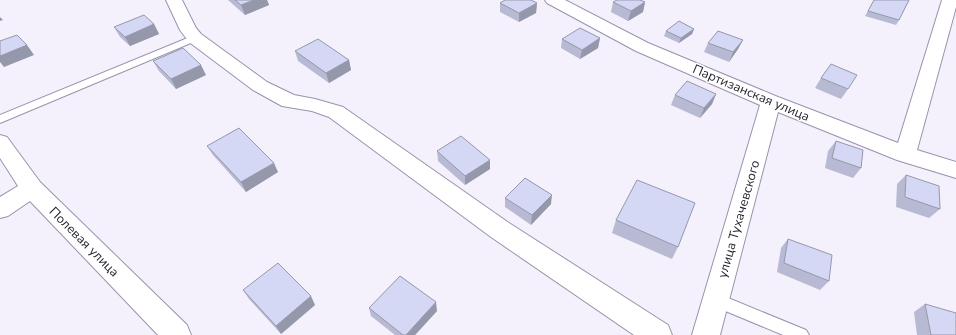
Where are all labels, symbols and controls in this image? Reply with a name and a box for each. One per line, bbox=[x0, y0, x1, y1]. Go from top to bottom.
street label: Партизанская улица bbox=[690, 60, 812, 126]
street label: улица Тухачевского bbox=[714, 158, 764, 280]
street label: Полевая улица bbox=[45, 203, 123, 281]

